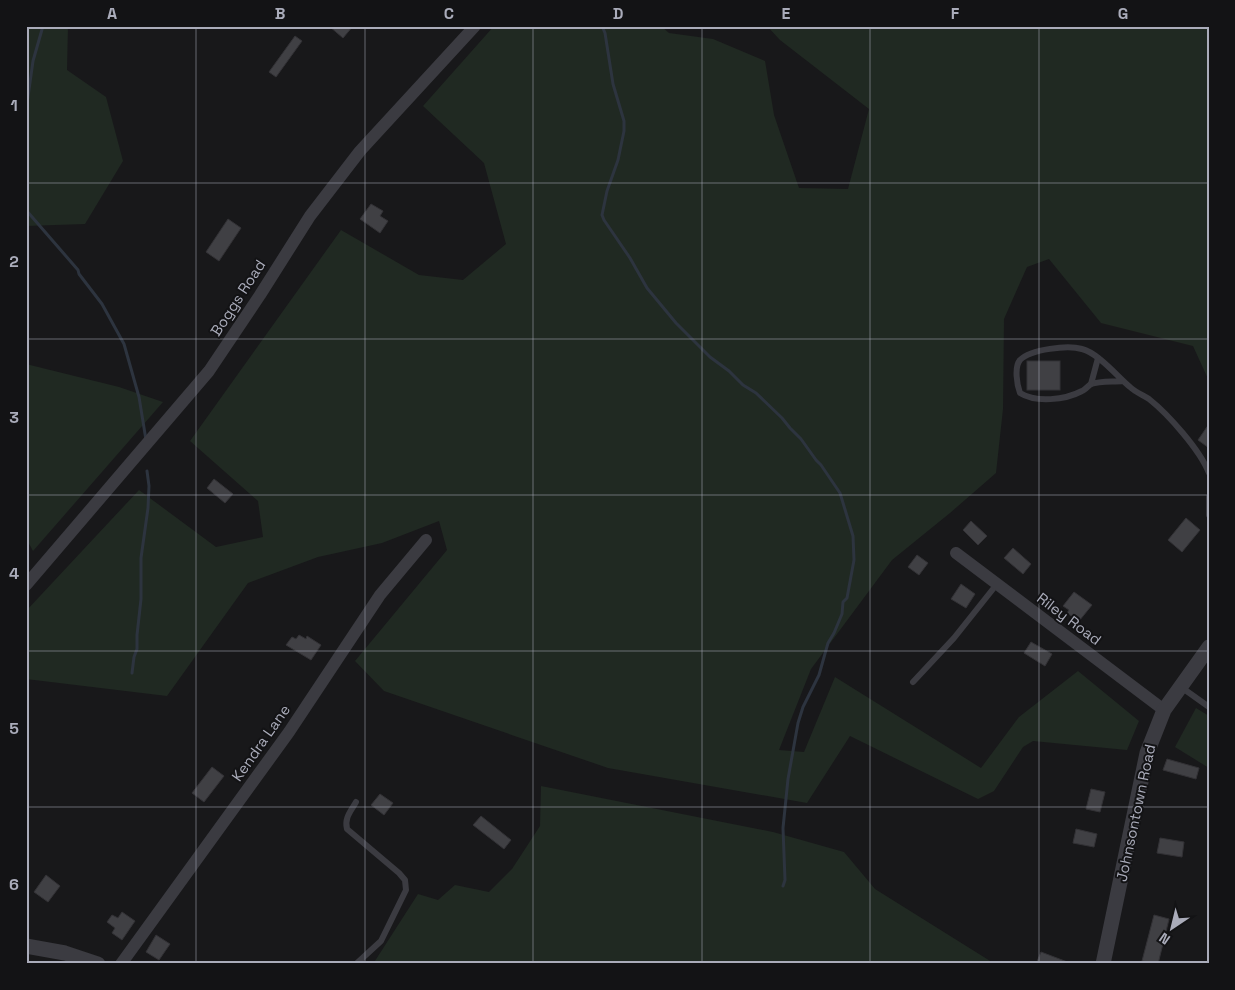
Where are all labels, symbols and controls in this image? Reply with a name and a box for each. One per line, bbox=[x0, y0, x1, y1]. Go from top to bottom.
text: A bbox=[107, 3, 117, 24]
text: B bbox=[275, 3, 285, 24]
text: C bbox=[444, 3, 454, 24]
text: D bbox=[613, 3, 623, 24]
text: E bbox=[782, 3, 791, 24]
text: F bbox=[951, 3, 960, 24]
text: G bbox=[1118, 3, 1128, 24]
text: 1 bbox=[10, 95, 18, 116]
text: 2 bbox=[9, 251, 19, 272]
street label: Boggs Road bbox=[206, 256, 269, 339]
text: 3 bbox=[9, 407, 19, 428]
text: 4 bbox=[9, 563, 19, 584]
street label: Riley Road bbox=[1033, 588, 1105, 649]
street label: Kendra Lane bbox=[227, 701, 294, 785]
text: 5 bbox=[9, 718, 19, 739]
street label: Johnsontown Road bbox=[1112, 742, 1159, 883]
text: 6 bbox=[9, 874, 19, 895]
north arrow bbox=[1148, 902, 1198, 952]
text: N bbox=[1156, 929, 1174, 949]

